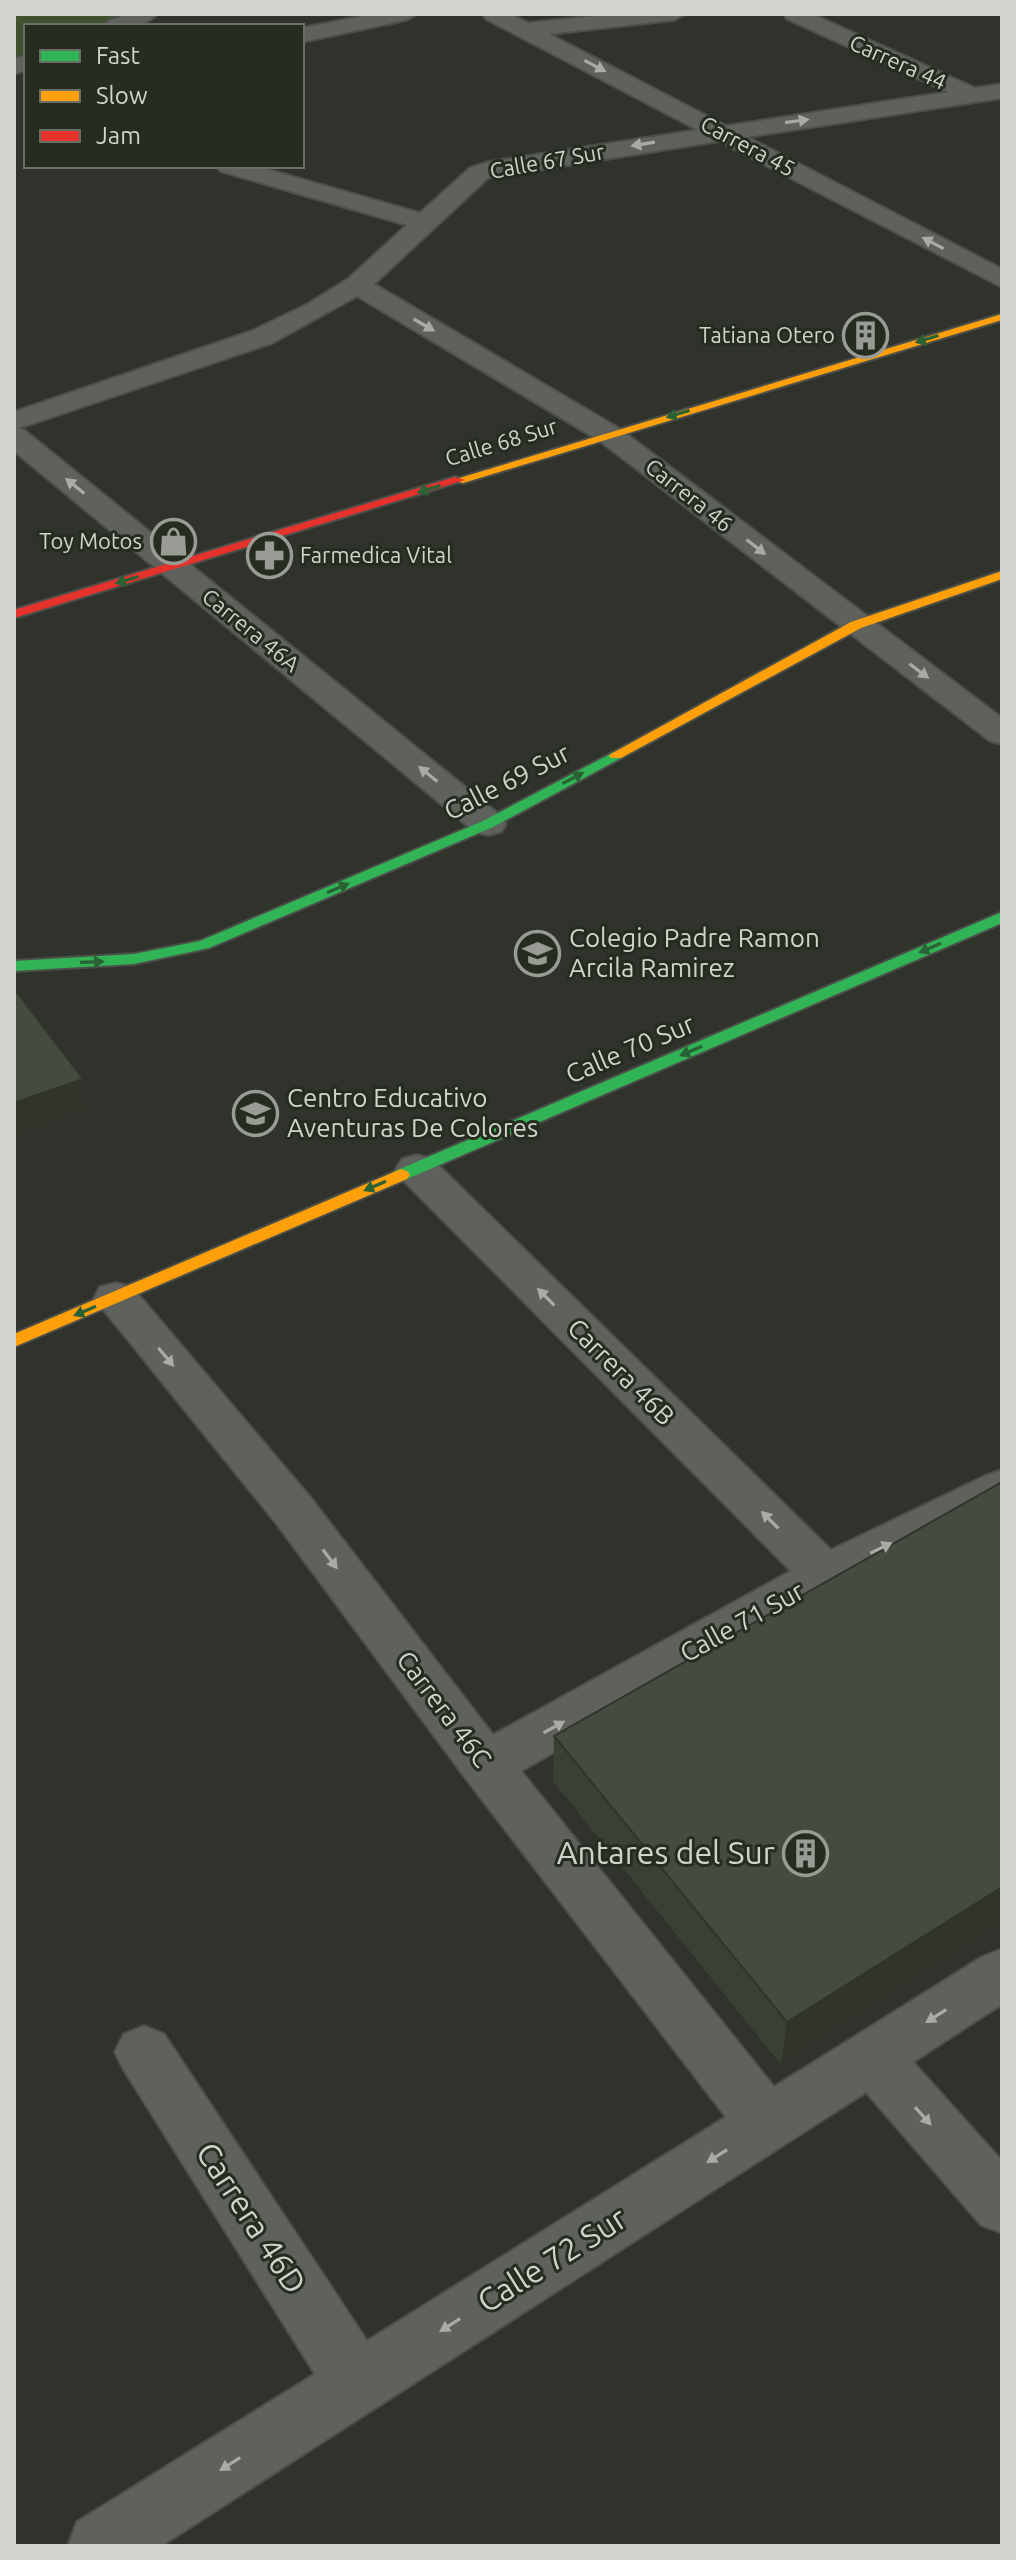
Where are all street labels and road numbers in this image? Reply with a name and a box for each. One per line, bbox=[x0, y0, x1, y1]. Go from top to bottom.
street label: Carrera 44 bbox=[846, 29, 950, 94]
street label: Carrera 45 bbox=[697, 110, 800, 181]
street label: Calle 67 Sur bbox=[488, 138, 607, 183]
street label: Calle 68 Sur bbox=[442, 412, 561, 470]
street label: Carrera 46 bbox=[641, 453, 738, 536]
street label: Carrera 46A bbox=[198, 583, 305, 677]
street label: Calle 69 Sur bbox=[439, 738, 574, 826]
street label: Calle 70 Sur bbox=[561, 1008, 699, 1089]
street label: Carrera 46B bbox=[562, 1312, 681, 1431]
street label: Calle 71 Sur bbox=[675, 1576, 809, 1667]
street label: Carrera 46C bbox=[391, 1645, 497, 1772]
street label: Carrera 46D bbox=[190, 2135, 314, 2300]
street label: Calle 72 Sur bbox=[471, 2199, 632, 2319]

